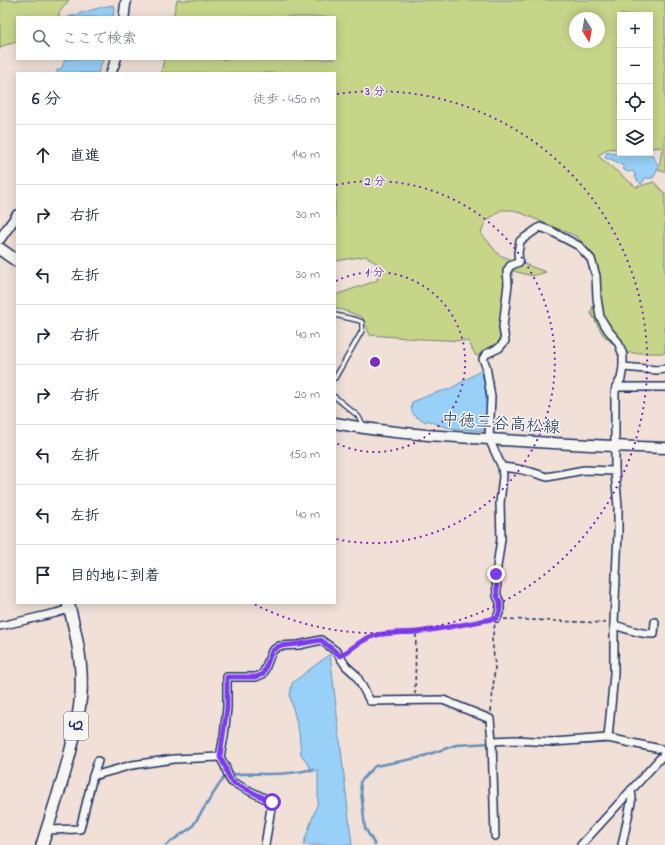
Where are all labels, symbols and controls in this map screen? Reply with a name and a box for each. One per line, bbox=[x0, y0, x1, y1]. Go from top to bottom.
north arrow bbox=[569, 12, 605, 48]
map controls bbox=[617, 12, 653, 156]
button: + bbox=[617, 12, 653, 48]
search box bbox=[16, 16, 336, 60]
icon: search bbox=[30, 27, 52, 49]
text: ここで検索 bbox=[62, 28, 137, 50]
button: − bbox=[617, 48, 653, 84]
text: 3 分 bbox=[364, 83, 385, 101]
button: locate bbox=[617, 84, 653, 120]
text: 6 分 bbox=[32, 87, 61, 112]
text: 徒歩 · 450 m bbox=[253, 90, 320, 109]
button: layers bbox=[617, 120, 653, 156]
icon: ahead bbox=[32, 144, 54, 166]
text: 直進 bbox=[70, 145, 100, 167]
text: 140 m bbox=[292, 145, 320, 164]
text: 2 分 bbox=[364, 173, 385, 191]
icon: right bbox=[32, 204, 54, 226]
text: 右折 bbox=[70, 205, 100, 227]
text: 30 m bbox=[296, 205, 320, 224]
icon: left bbox=[32, 264, 54, 286]
text: 1 分 bbox=[366, 264, 384, 282]
text: 左折 bbox=[70, 265, 100, 287]
text: 30 m bbox=[296, 265, 320, 284]
icon: right bbox=[32, 324, 54, 346]
text: 右折 bbox=[70, 325, 100, 347]
text: 40 m bbox=[296, 325, 320, 344]
centre of rings bbox=[368, 355, 382, 369]
icon: right bbox=[32, 384, 54, 406]
text: 右折 bbox=[70, 385, 100, 407]
text: 20 m bbox=[295, 385, 320, 404]
street label: 中徳三谷高松線 bbox=[441, 407, 561, 441]
icon: left bbox=[32, 444, 54, 466]
text: 左折 bbox=[70, 445, 100, 467]
text: 150 m bbox=[289, 445, 320, 464]
icon: left bbox=[32, 504, 54, 526]
text: 左折 bbox=[70, 505, 100, 527]
text: 40 m bbox=[296, 505, 320, 524]
icon: arrive bbox=[32, 564, 54, 586]
text: 目的地に到着 bbox=[70, 565, 160, 587]
route end bbox=[487, 565, 505, 583]
road number: 42 bbox=[64, 712, 88, 740]
route start bbox=[263, 793, 281, 811]

